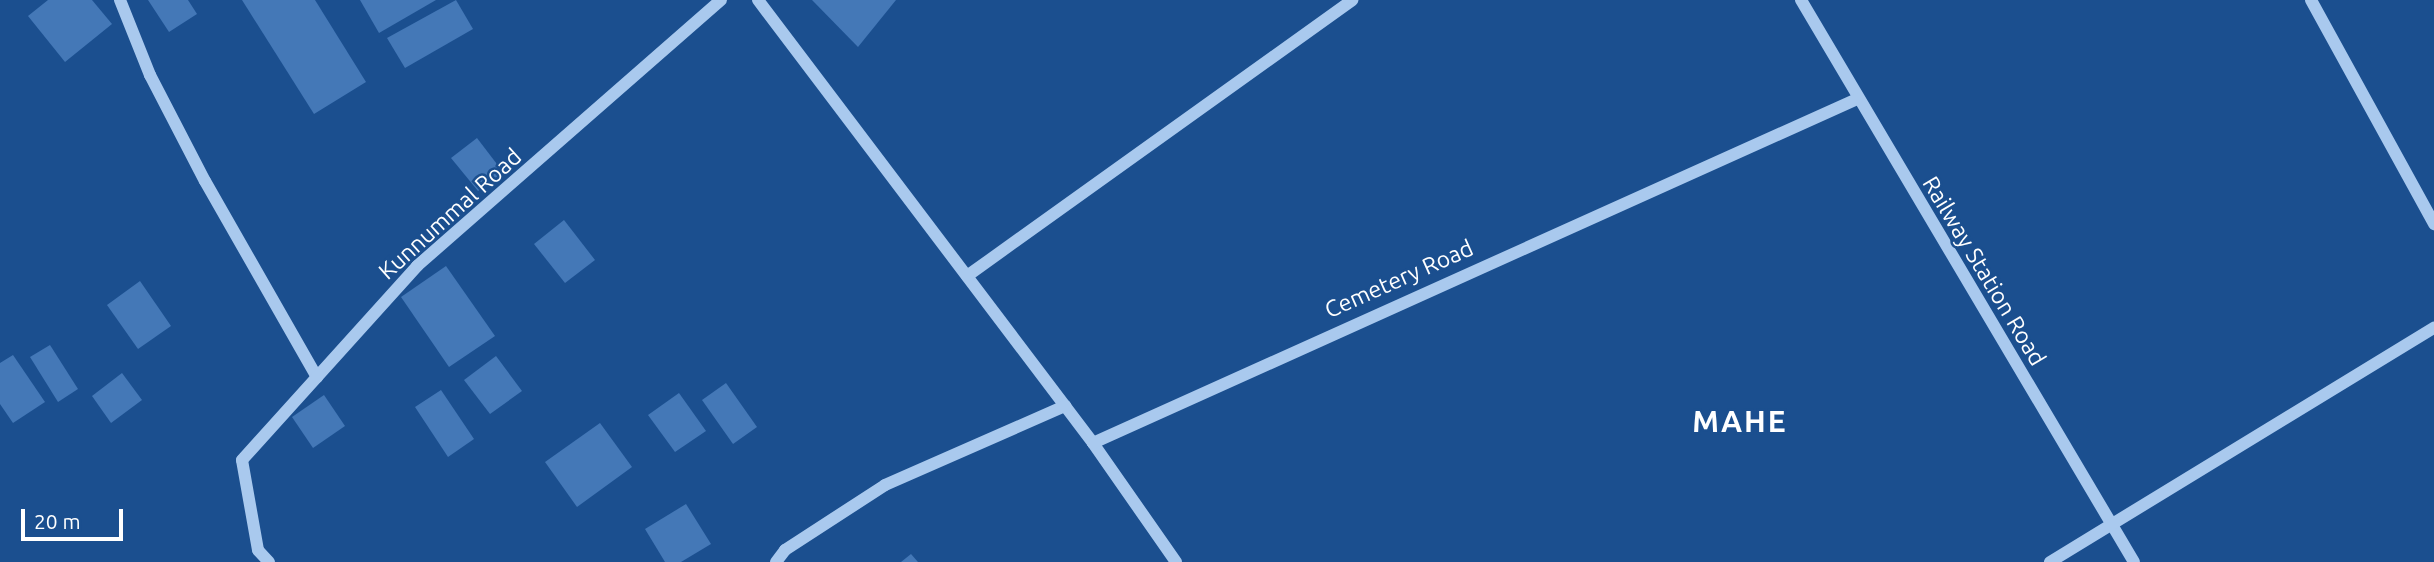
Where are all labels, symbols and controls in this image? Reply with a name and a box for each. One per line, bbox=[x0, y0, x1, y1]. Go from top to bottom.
street label: Kunnummal Road bbox=[373, 143, 527, 285]
street label: Railway Station Road bbox=[1917, 171, 2051, 371]
street label: Cemetery Road bbox=[1320, 234, 1478, 324]
district label: MAHE bbox=[1693, 403, 1787, 439]
scale bar bbox=[24, 496, 126, 540]
text: 20 m bbox=[34, 509, 81, 533]

